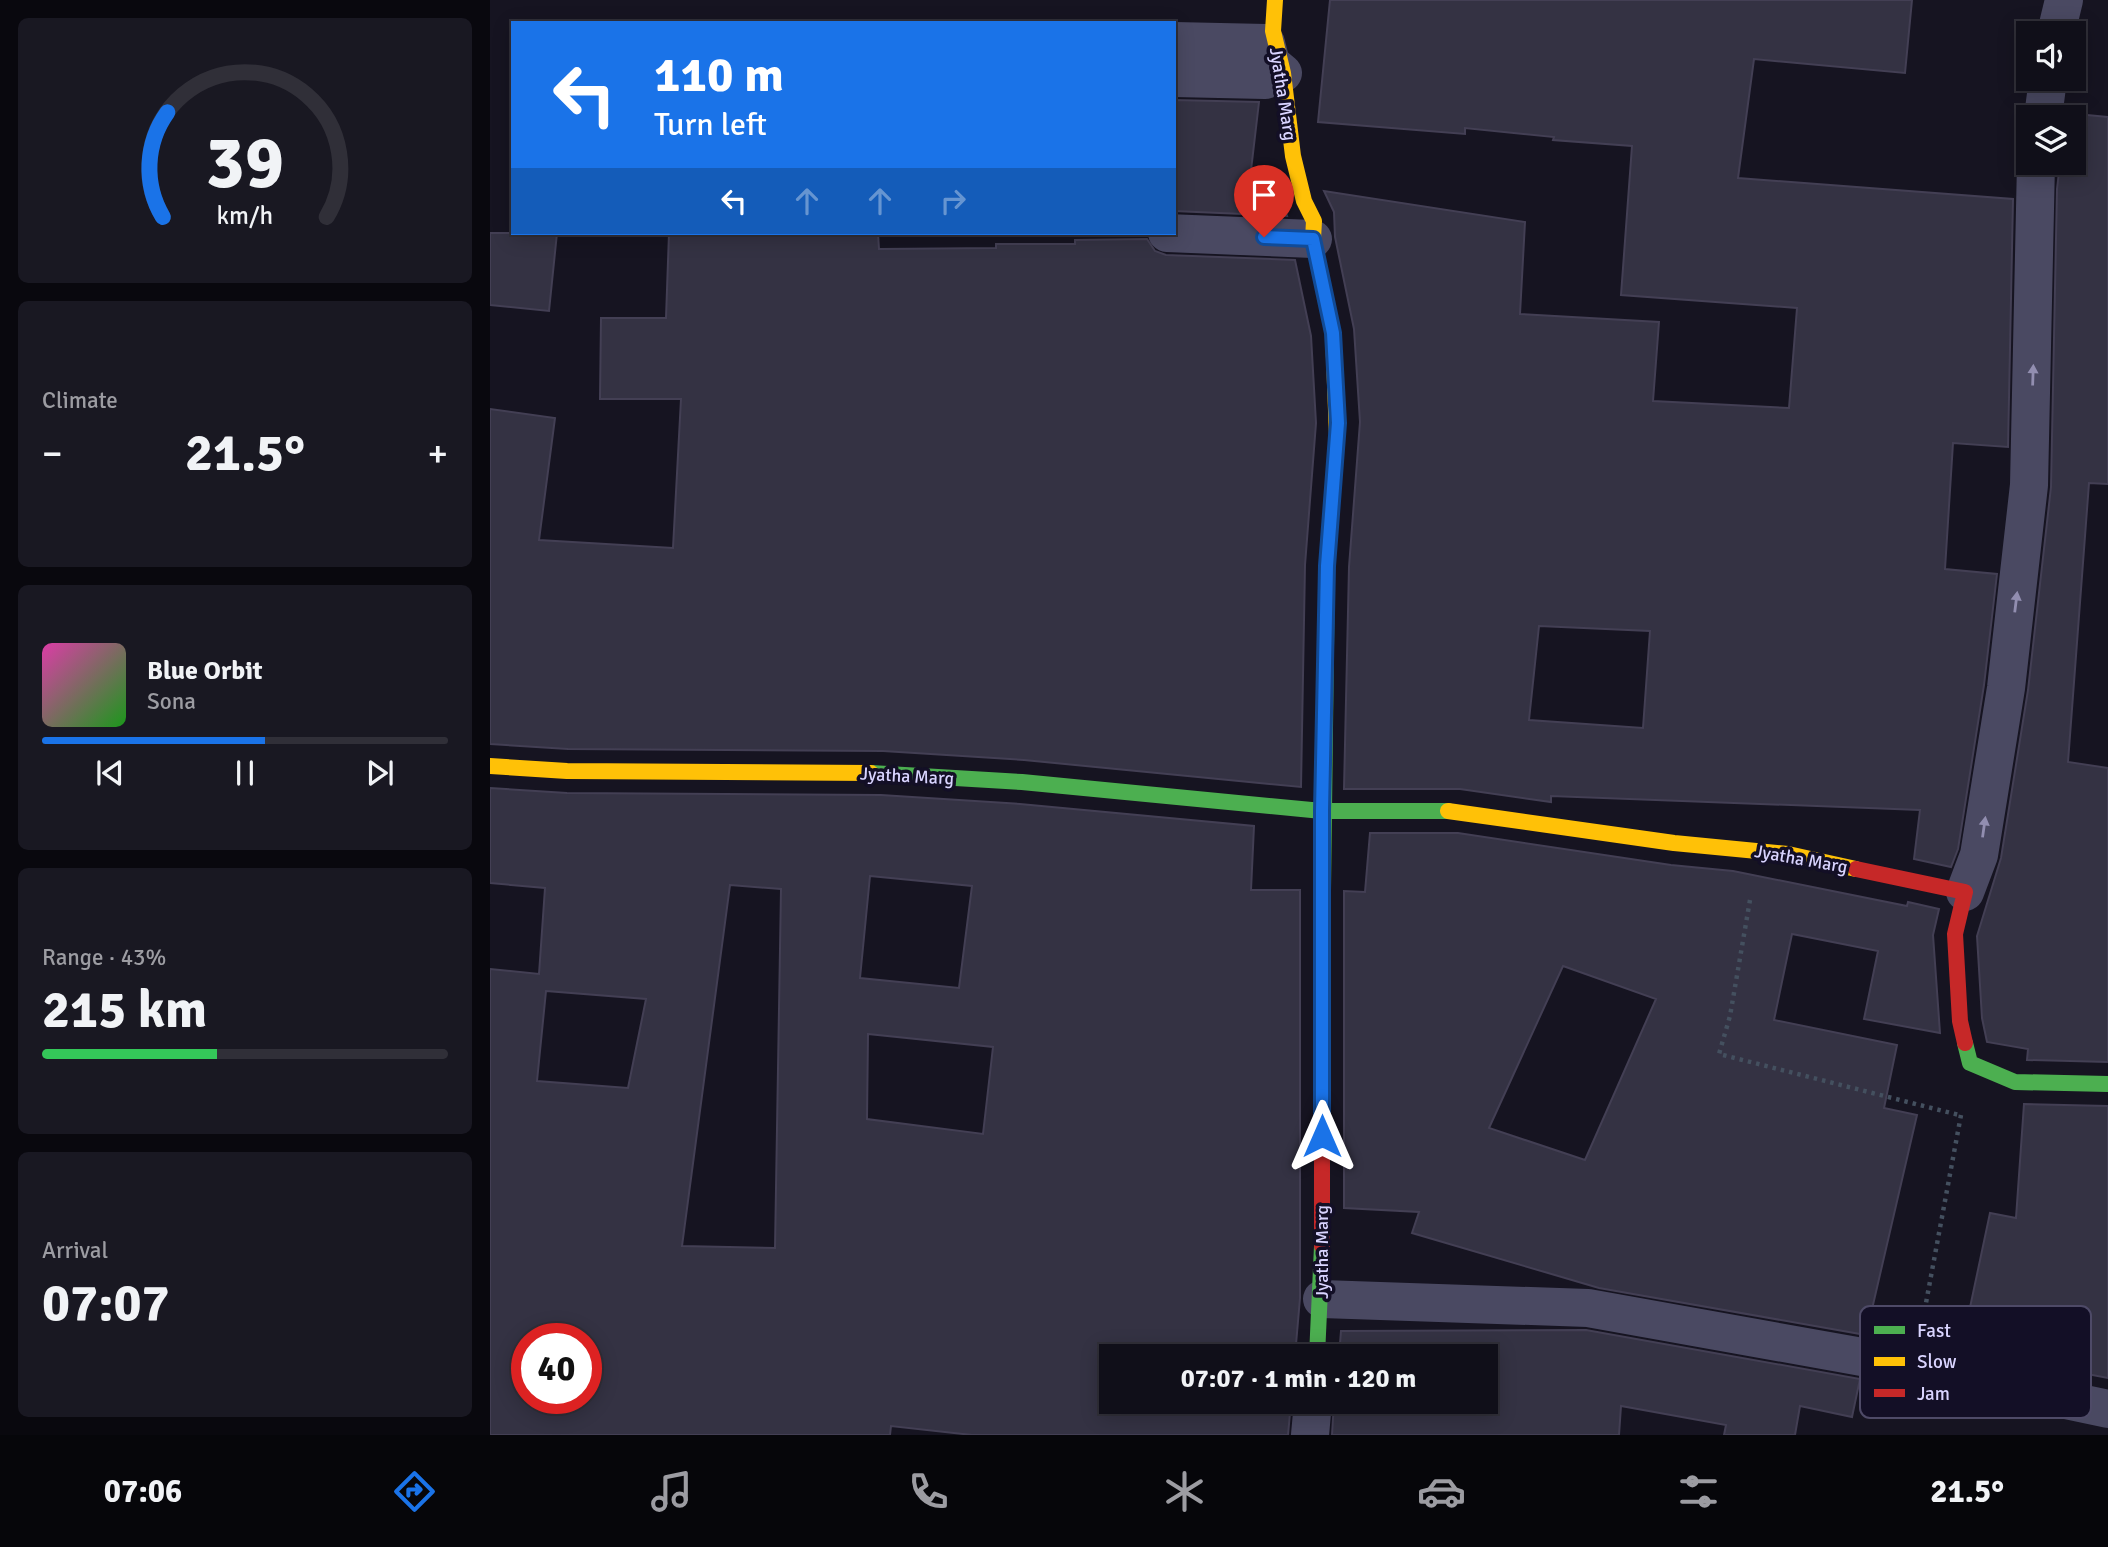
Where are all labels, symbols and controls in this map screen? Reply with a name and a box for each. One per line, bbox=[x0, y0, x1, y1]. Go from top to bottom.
map controls bbox=[2016, 21, 2086, 175]
button: sound bbox=[2016, 21, 2086, 91]
text: 110 m bbox=[654, 45, 784, 105]
street label: Jyatha Marg bbox=[1265, 46, 1301, 142]
icon: left bbox=[539, 49, 630, 140]
text: Turn left bbox=[654, 105, 767, 144]
button: layers bbox=[2016, 105, 2086, 175]
text: 39 bbox=[206, 119, 284, 208]
pin bbox=[1234, 165, 1294, 237]
icon: arrive bbox=[1245, 176, 1283, 214]
icon: left bbox=[715, 182, 753, 220]
icon: ahead bbox=[788, 182, 826, 220]
icon: ahead bbox=[861, 182, 899, 220]
icon: right bbox=[934, 182, 972, 220]
text: km/h bbox=[217, 200, 273, 231]
one-way arrow bbox=[2027, 364, 2039, 386]
text: Climate bbox=[42, 386, 118, 415]
text: 21.5° bbox=[185, 421, 305, 485]
text: − bbox=[42, 430, 63, 477]
text: + bbox=[427, 430, 448, 477]
one-way arrow bbox=[2010, 591, 2021, 613]
text: Blue Orbit bbox=[147, 655, 263, 687]
text: Sona bbox=[147, 687, 196, 716]
icon: previous bbox=[91, 754, 129, 792]
icon: pause bbox=[226, 754, 264, 792]
icon: next bbox=[361, 754, 399, 792]
street label: Jyatha Marg bbox=[859, 763, 955, 789]
one-way arrow bbox=[1978, 816, 1989, 838]
street label: Jyatha Marg bbox=[1753, 840, 1849, 878]
text: Range · 43% bbox=[42, 943, 166, 972]
text: 215 km bbox=[42, 978, 207, 1042]
position arrow bbox=[1285, 1099, 1359, 1173]
street label: Jyatha Marg bbox=[1311, 1205, 1333, 1299]
text: Arrival bbox=[42, 1236, 108, 1265]
text: 07:07 bbox=[42, 1271, 170, 1335]
legend bbox=[1860, 1306, 2091, 1418]
text: Fast bbox=[1917, 1319, 1951, 1343]
speed limit sign: 40 bbox=[511, 1323, 602, 1414]
text: Slow bbox=[1917, 1350, 1957, 1374]
text: 07:07 · 1 min · 120 m bbox=[1181, 1363, 1416, 1395]
text: Jam bbox=[1917, 1382, 1950, 1406]
icon: directions bbox=[390, 1467, 439, 1516]
icon: music bbox=[647, 1467, 696, 1516]
icon: phone bbox=[904, 1467, 953, 1516]
icon: climate bbox=[1160, 1467, 1209, 1516]
icon: car bbox=[1417, 1467, 1466, 1516]
icon: filters bbox=[1674, 1467, 1723, 1516]
text: 07:06 bbox=[104, 1472, 182, 1511]
text: 21.5° bbox=[1930, 1472, 2004, 1511]

